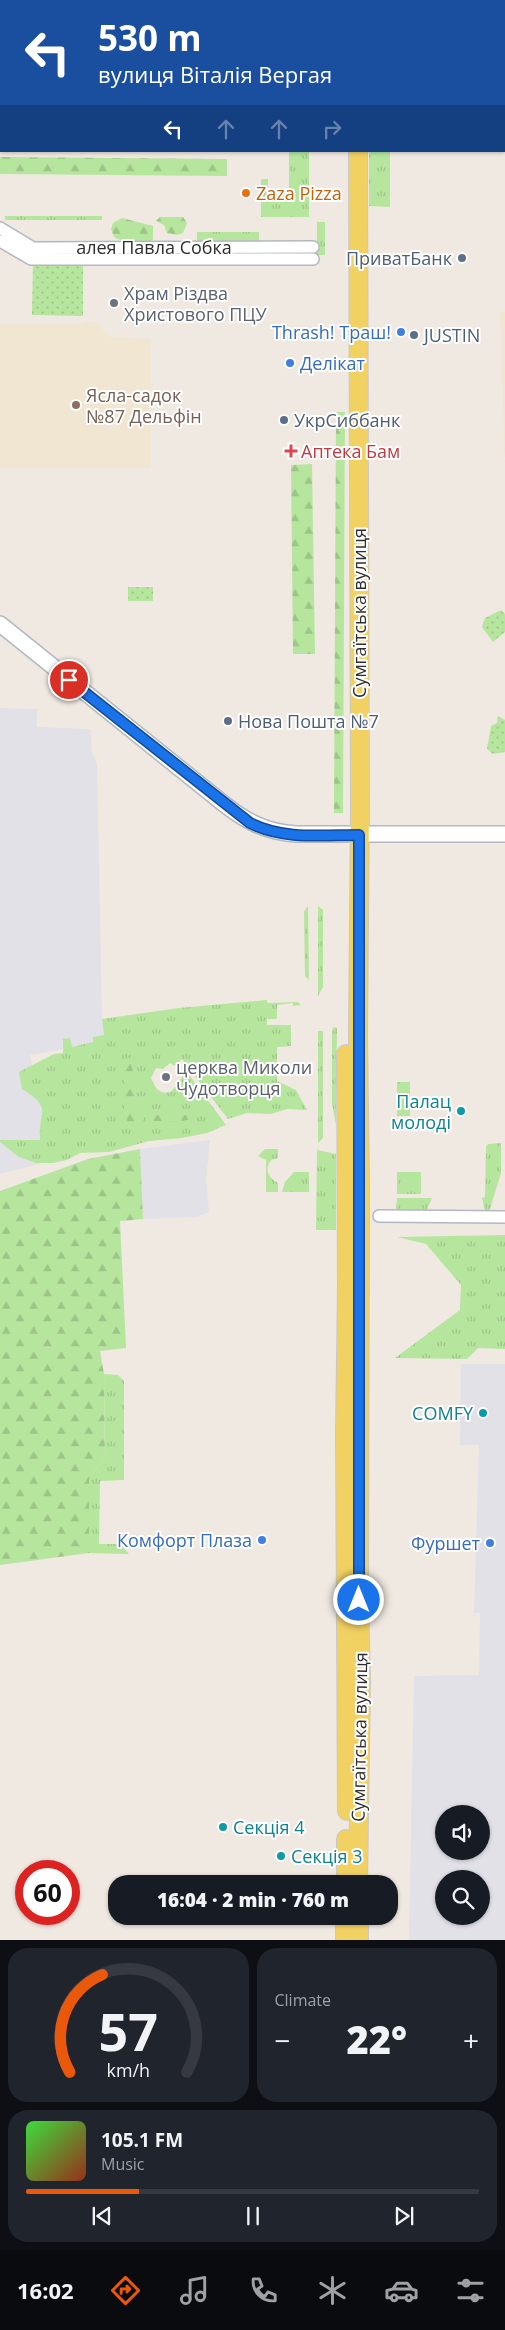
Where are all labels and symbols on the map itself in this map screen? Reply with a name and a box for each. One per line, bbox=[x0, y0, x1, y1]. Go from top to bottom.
place label: Zaza Pizza bbox=[256, 181, 342, 205]
marker: Zaza Pizza bbox=[240, 187, 252, 199]
street label: алея Павла Собка bbox=[76, 235, 232, 259]
place label: ПриватБанк bbox=[346, 246, 453, 270]
marker: ПриватБанк bbox=[456, 252, 468, 264]
place label: Храм Різдва Христового ПЦУ bbox=[124, 281, 268, 326]
marker: Храм Різдва Христового ПЦУ bbox=[108, 297, 120, 309]
place label: Thrash! Траш! bbox=[272, 320, 391, 344]
place label: JUSTIN bbox=[422, 323, 480, 347]
marker: Thrash! Траш! bbox=[395, 326, 407, 338]
marker: JUSTIN bbox=[408, 329, 420, 341]
place label: Делікат bbox=[300, 351, 366, 375]
marker: Делікат bbox=[284, 357, 296, 369]
place label: Ясла-садок №87 Дельфін bbox=[86, 383, 202, 428]
marker: Ясла-садок №87 Дельфін bbox=[70, 399, 82, 411]
place label: УкрСиббанк bbox=[294, 408, 401, 432]
marker: УкрСиббанк bbox=[278, 414, 290, 426]
place label: Аптека Бам bbox=[301, 439, 400, 463]
marker: Аптека Бам bbox=[285, 445, 297, 457]
street label: Сумгаїтська вулиця bbox=[347, 528, 371, 698]
pin bbox=[48, 659, 90, 701]
place label: Нова Пошта №7 bbox=[238, 709, 379, 733]
marker: Нова Пошта №7 bbox=[222, 715, 234, 727]
place label: церква Миколи Чудотворця bbox=[176, 1055, 312, 1100]
marker: церква Миколи Чудотворця bbox=[160, 1071, 172, 1083]
place label: Палац молоді bbox=[391, 1089, 451, 1134]
marker: Палац молоді bbox=[455, 1105, 467, 1117]
place label: COMFY bbox=[412, 1401, 474, 1425]
marker: COMFY bbox=[477, 1407, 489, 1419]
place label: Комфорт Плаза bbox=[117, 1528, 252, 1552]
place label: Фуршет bbox=[411, 1531, 481, 1555]
marker: Комфорт Плаза bbox=[256, 1534, 268, 1546]
marker: Фуршет bbox=[484, 1537, 496, 1549]
position arrow bbox=[332, 1573, 384, 1625]
street label: Сумгаїтська вулиця bbox=[346, 1652, 372, 1822]
place label: Секція 4 bbox=[233, 1815, 305, 1839]
marker: Секція 4 bbox=[217, 1821, 229, 1833]
place label: Секція 3 bbox=[291, 1844, 363, 1868]
marker: Секція 3 bbox=[275, 1850, 287, 1862]
speed limit sign: 60 bbox=[15, 1860, 80, 1925]

